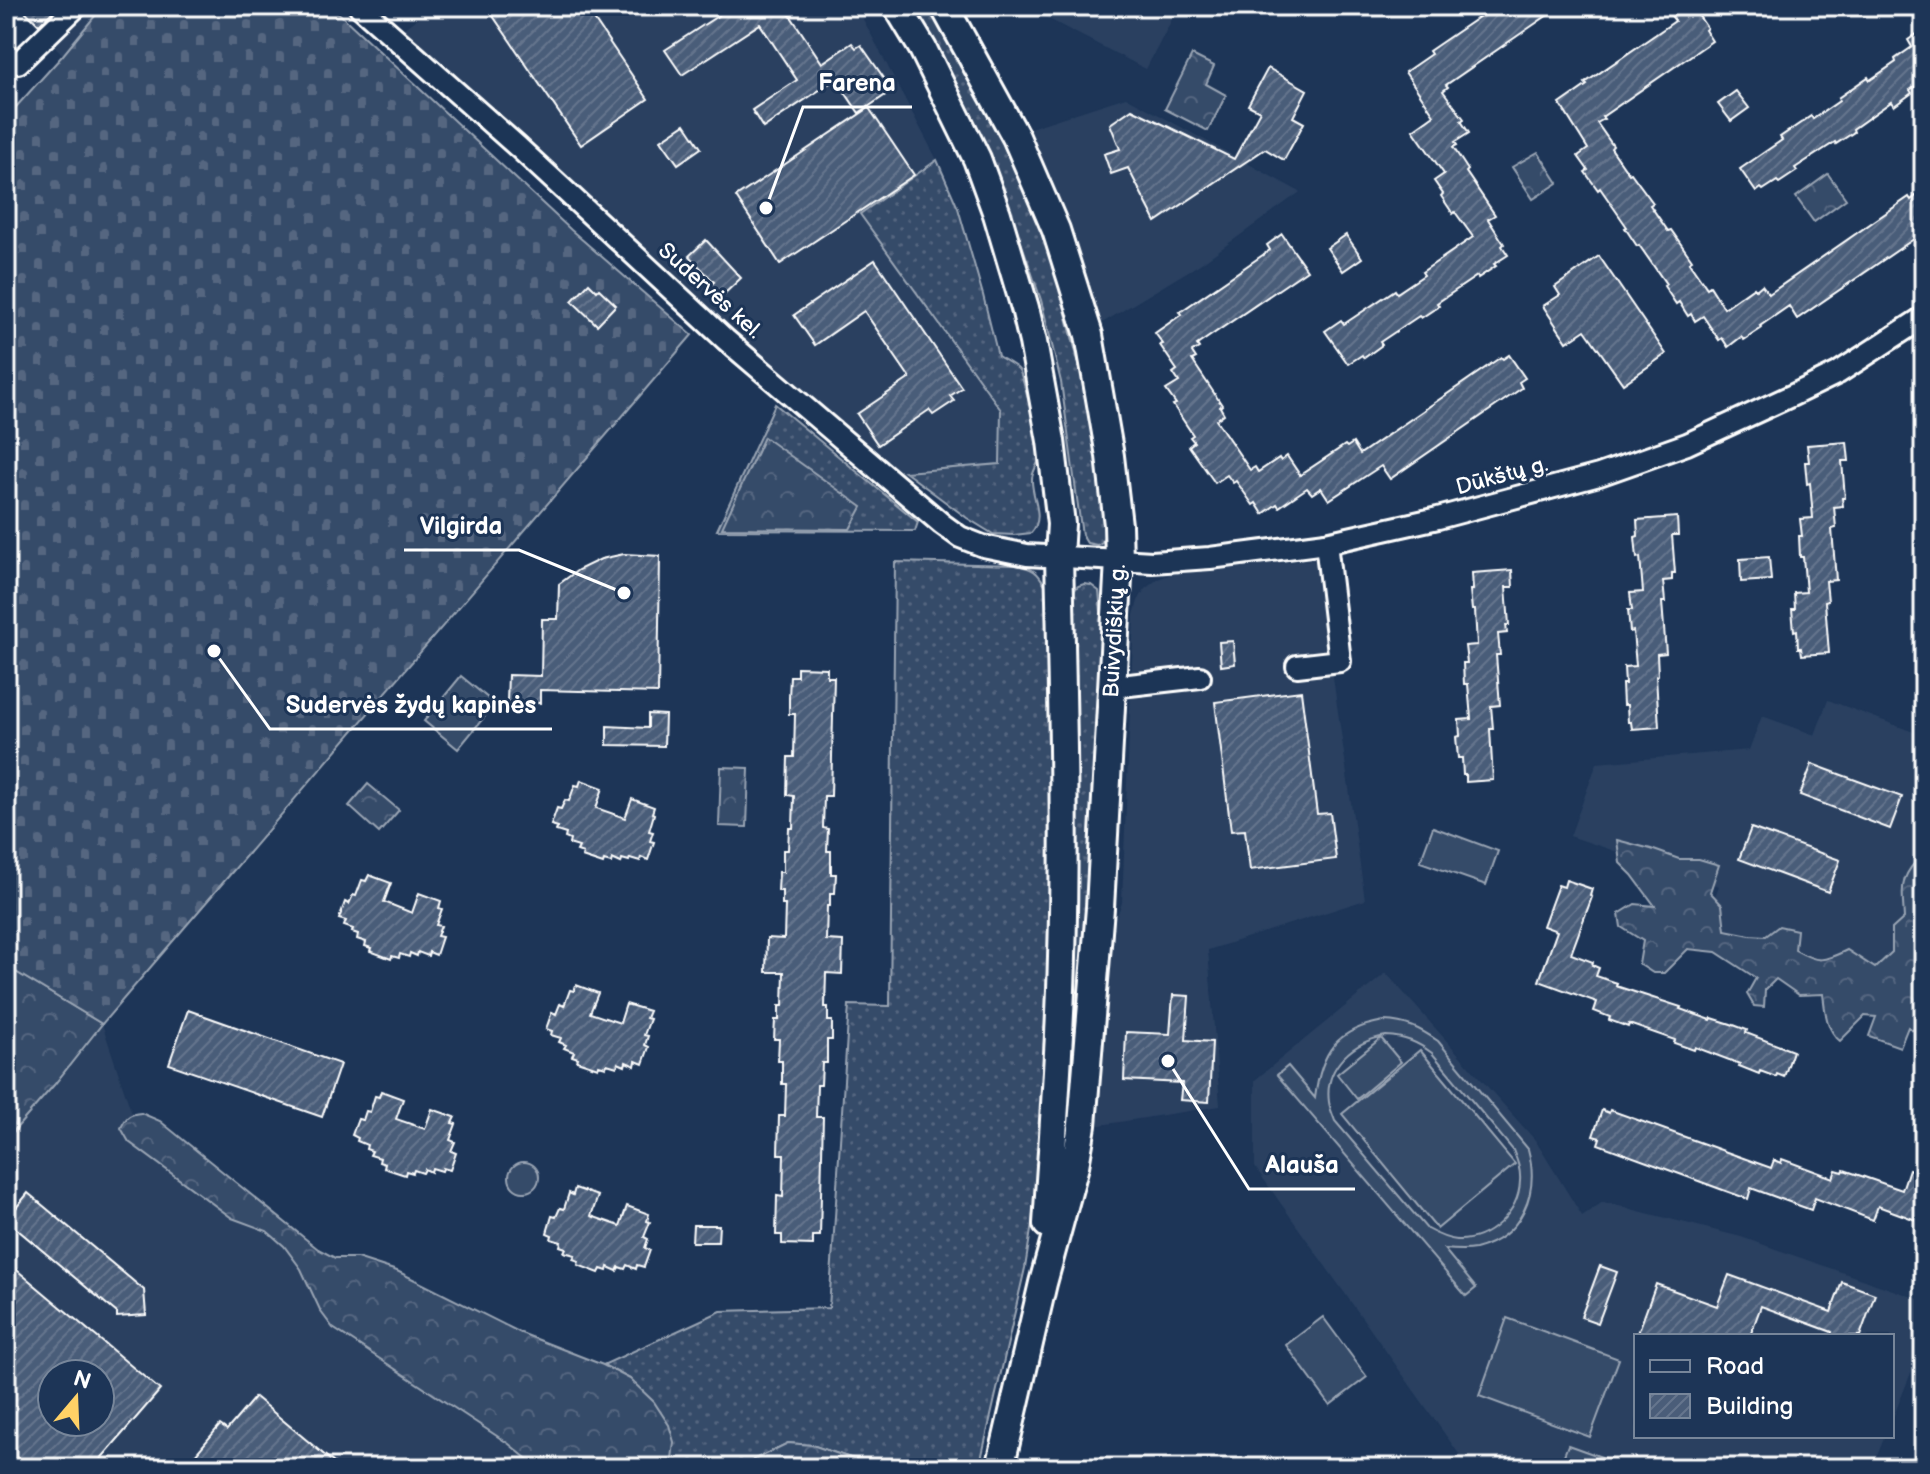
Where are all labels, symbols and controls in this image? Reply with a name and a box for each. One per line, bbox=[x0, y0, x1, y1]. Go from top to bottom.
callout: Farena bbox=[803, 59, 912, 107]
text: Farena bbox=[818, 69, 896, 98]
street label: Sudervės kel. bbox=[652, 237, 768, 345]
street label: Dūkštų g. bbox=[1453, 451, 1551, 501]
callout: Vilgirda bbox=[404, 502, 519, 550]
text: Vilgirda bbox=[420, 512, 502, 541]
street label: Buivydiškių g. bbox=[1098, 564, 1132, 698]
callout: Sudervės žydų kapinės bbox=[270, 681, 552, 729]
text: Sudervės žydų kapinės bbox=[286, 691, 536, 720]
callout: Alauša bbox=[1249, 1141, 1355, 1189]
text: Alauša bbox=[1264, 1151, 1339, 1180]
legend bbox=[1634, 1334, 1894, 1438]
text: Road bbox=[1706, 1352, 1764, 1381]
north arrow bbox=[36, 1358, 116, 1438]
text: N bbox=[70, 1365, 94, 1396]
text: Building bbox=[1706, 1392, 1793, 1421]

